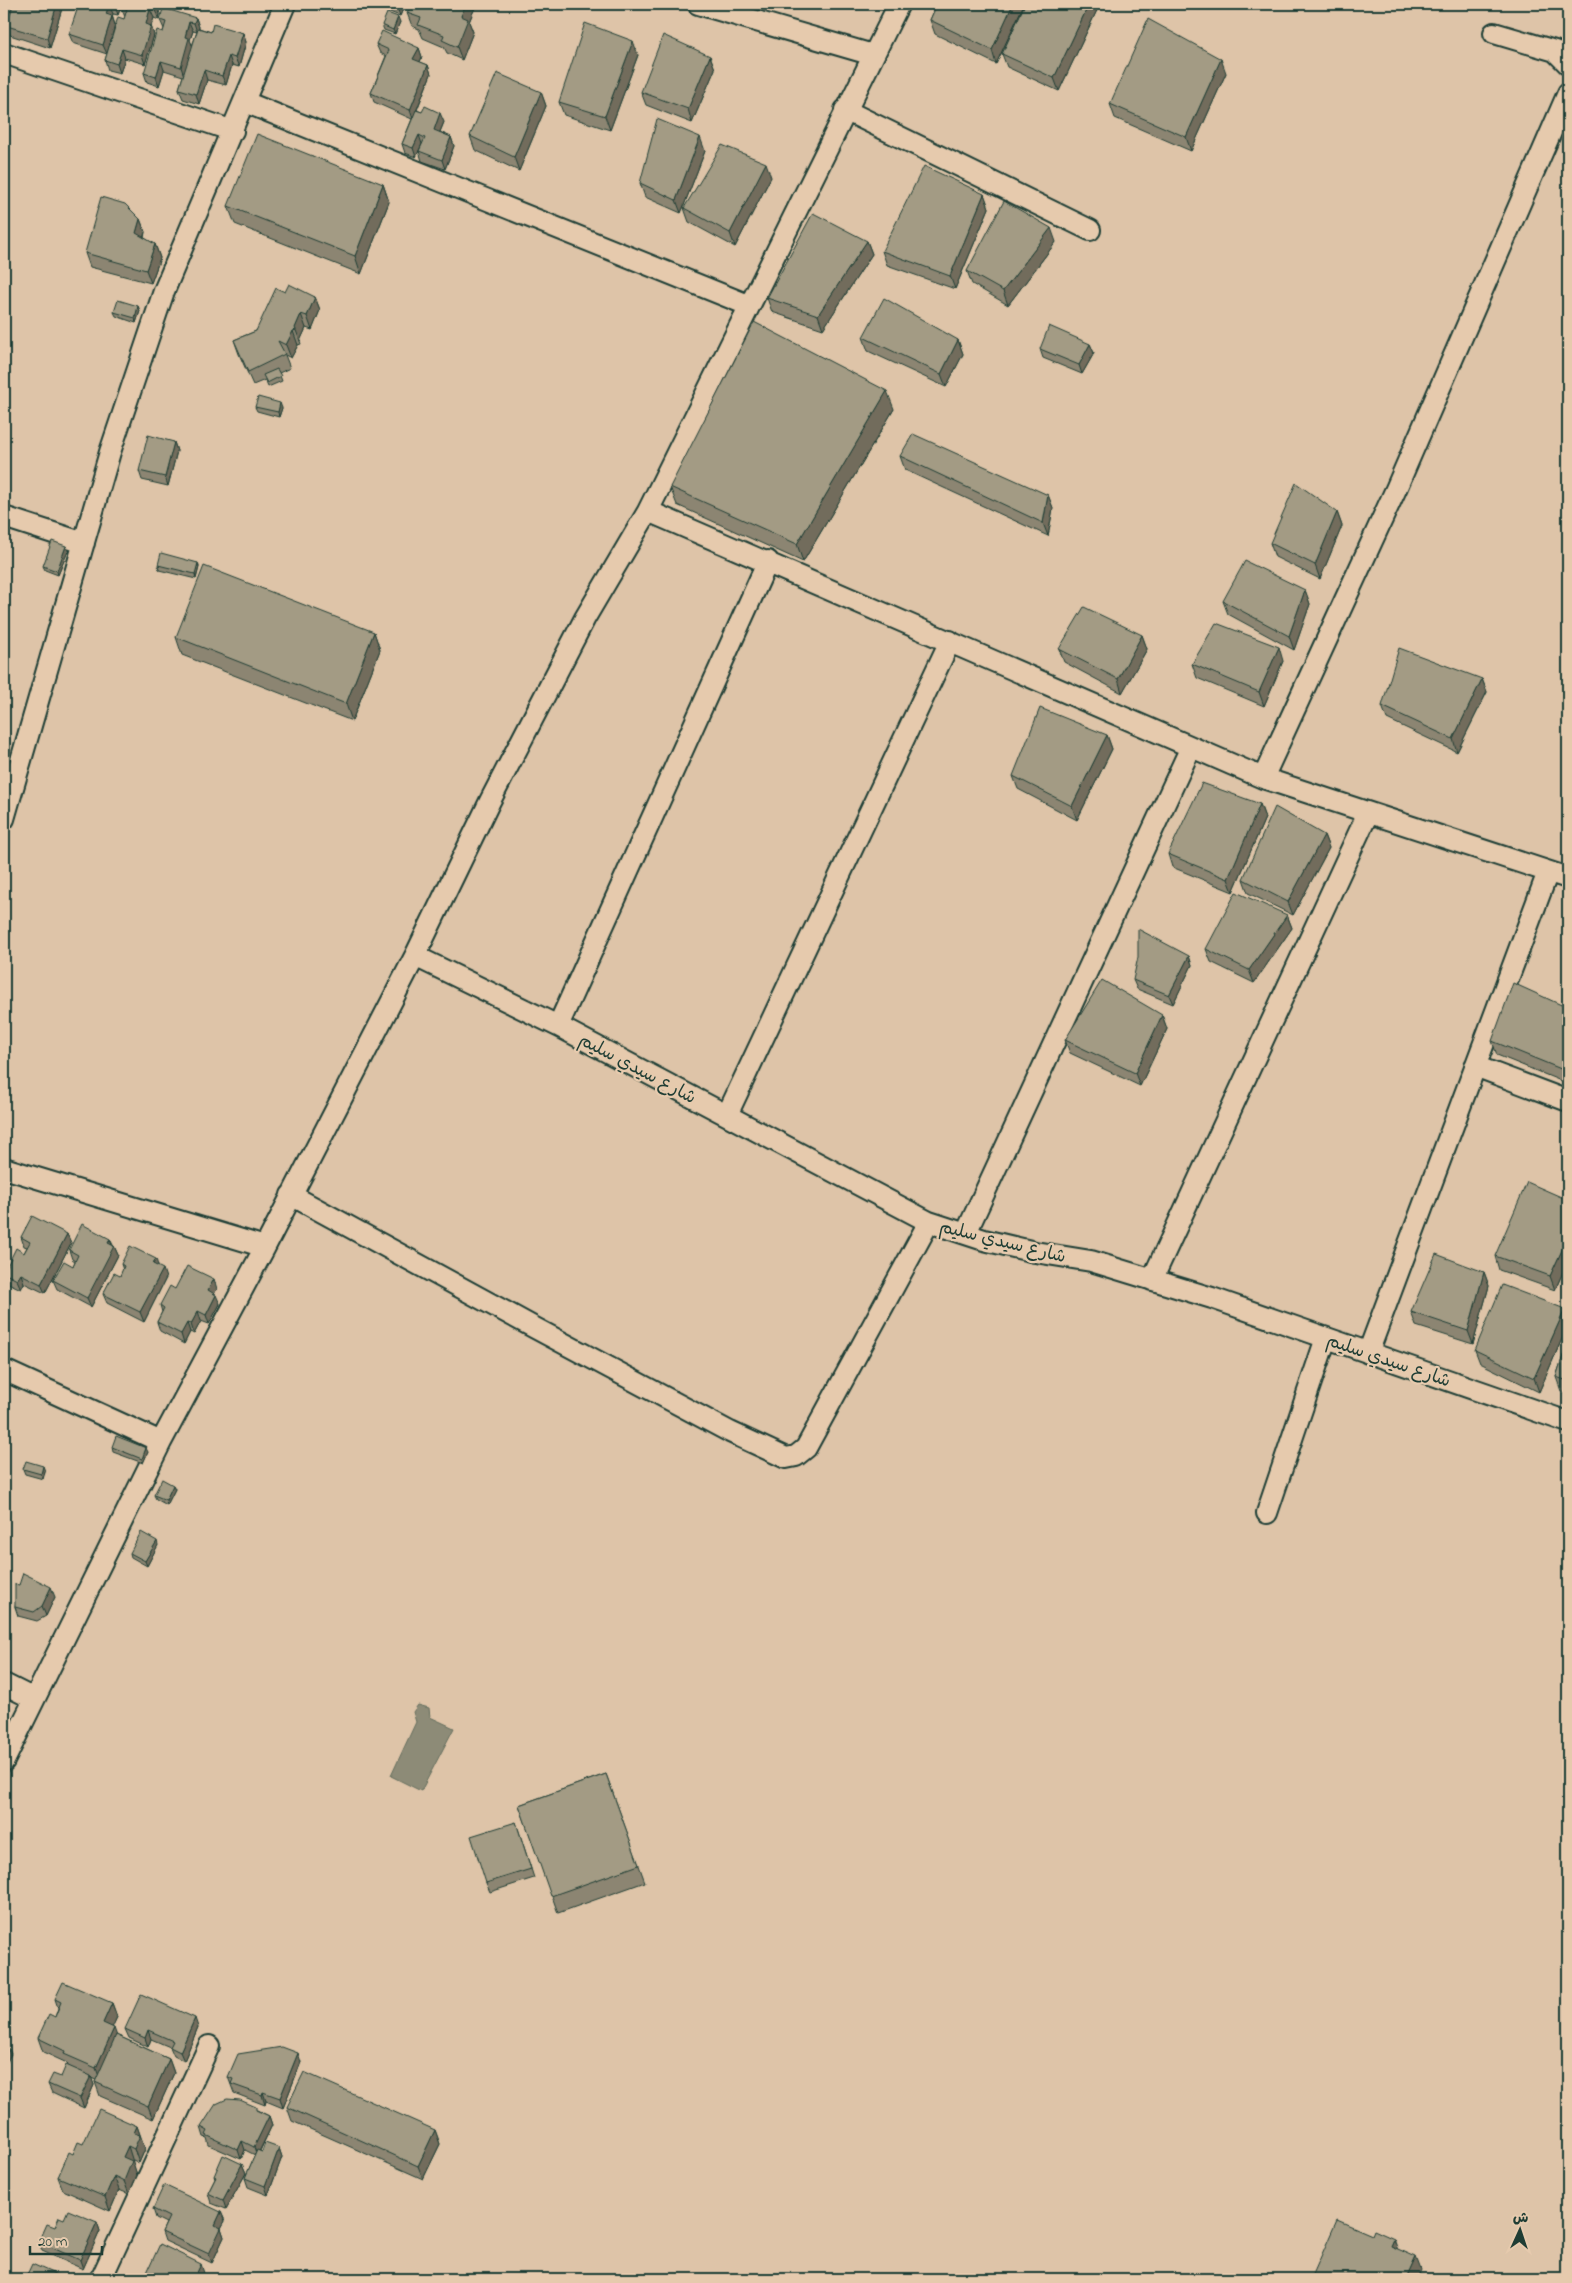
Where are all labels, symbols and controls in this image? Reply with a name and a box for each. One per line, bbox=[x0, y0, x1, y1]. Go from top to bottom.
street label: شارع سيدي سليم bbox=[574, 1028, 700, 1112]
street label: شارع سيدي سليم bbox=[937, 1215, 1068, 1271]
street label: شارع سيدي سليم bbox=[1323, 1329, 1454, 1395]
north arrow bbox=[1494, 2206, 1544, 2256]
text: ش bbox=[1512, 2208, 1529, 2229]
scale bar bbox=[30, 2223, 102, 2255]
text: 20 m bbox=[38, 2231, 68, 2253]

